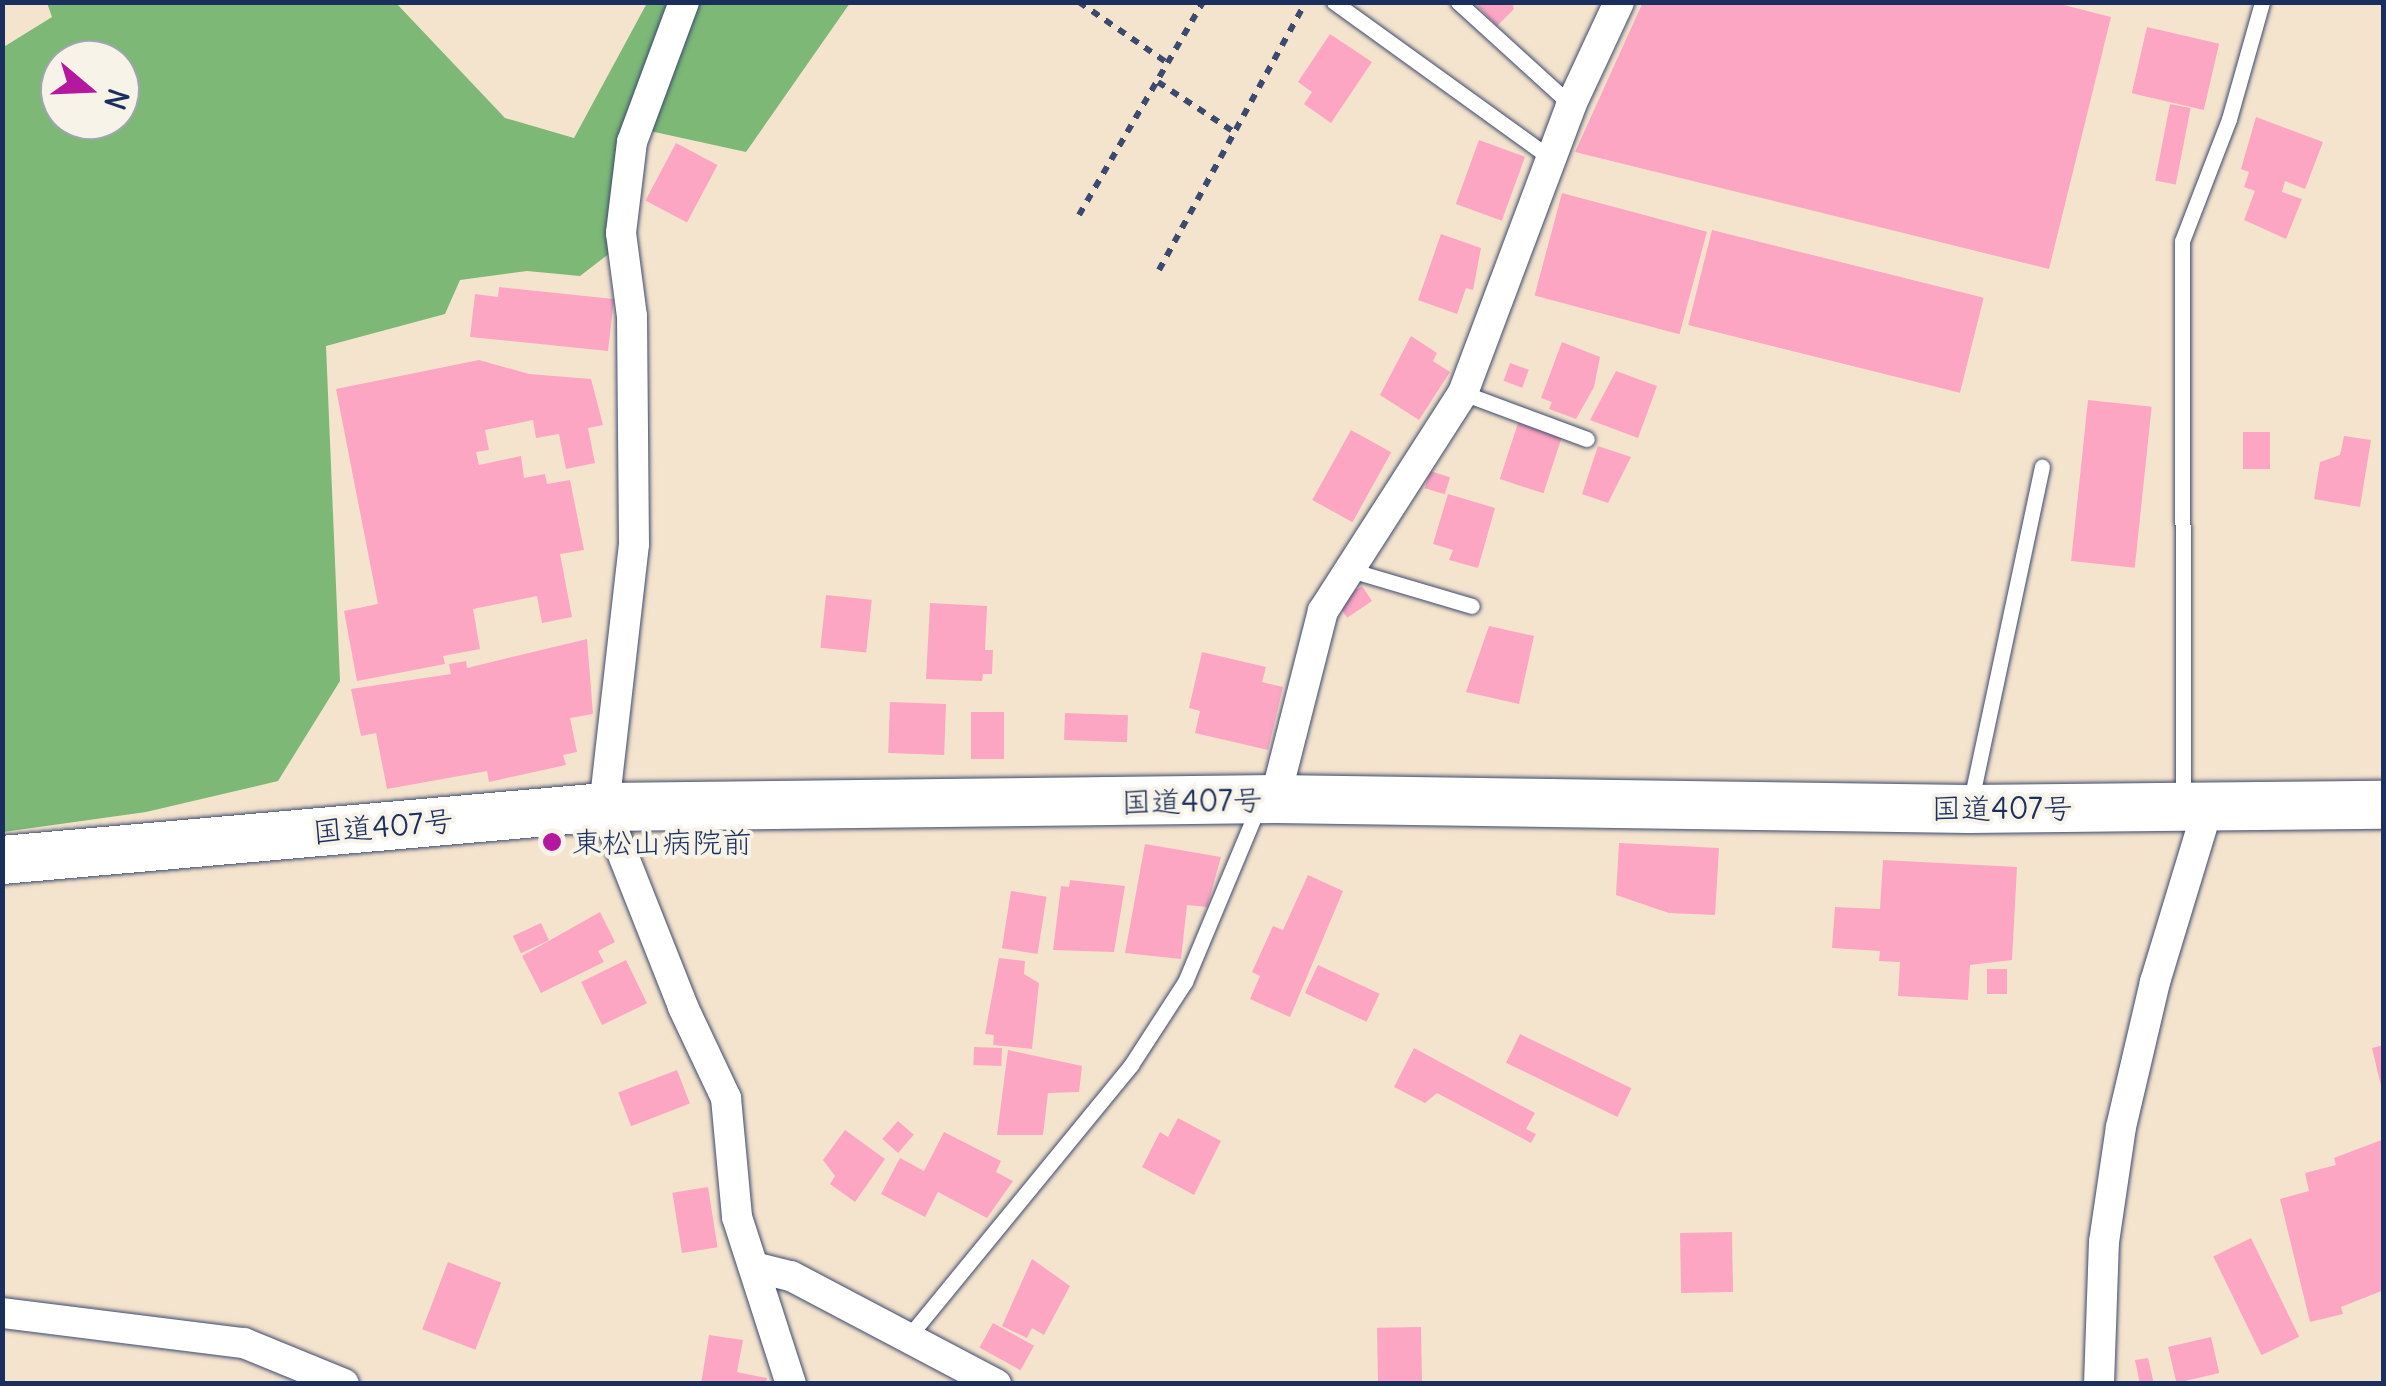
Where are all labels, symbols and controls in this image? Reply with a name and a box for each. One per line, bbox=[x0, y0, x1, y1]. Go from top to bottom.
north arrow bbox=[40, 40, 140, 140]
text: N bbox=[96, 84, 137, 114]
street label: 国道407号 bbox=[1121, 782, 1263, 820]
street label: 国道407号 bbox=[1931, 790, 2073, 826]
street label: 国道407号 bbox=[311, 802, 455, 850]
place label: 東松山病院前 bbox=[572, 824, 752, 860]
marker: 東松山病院前 bbox=[541, 831, 563, 853]

